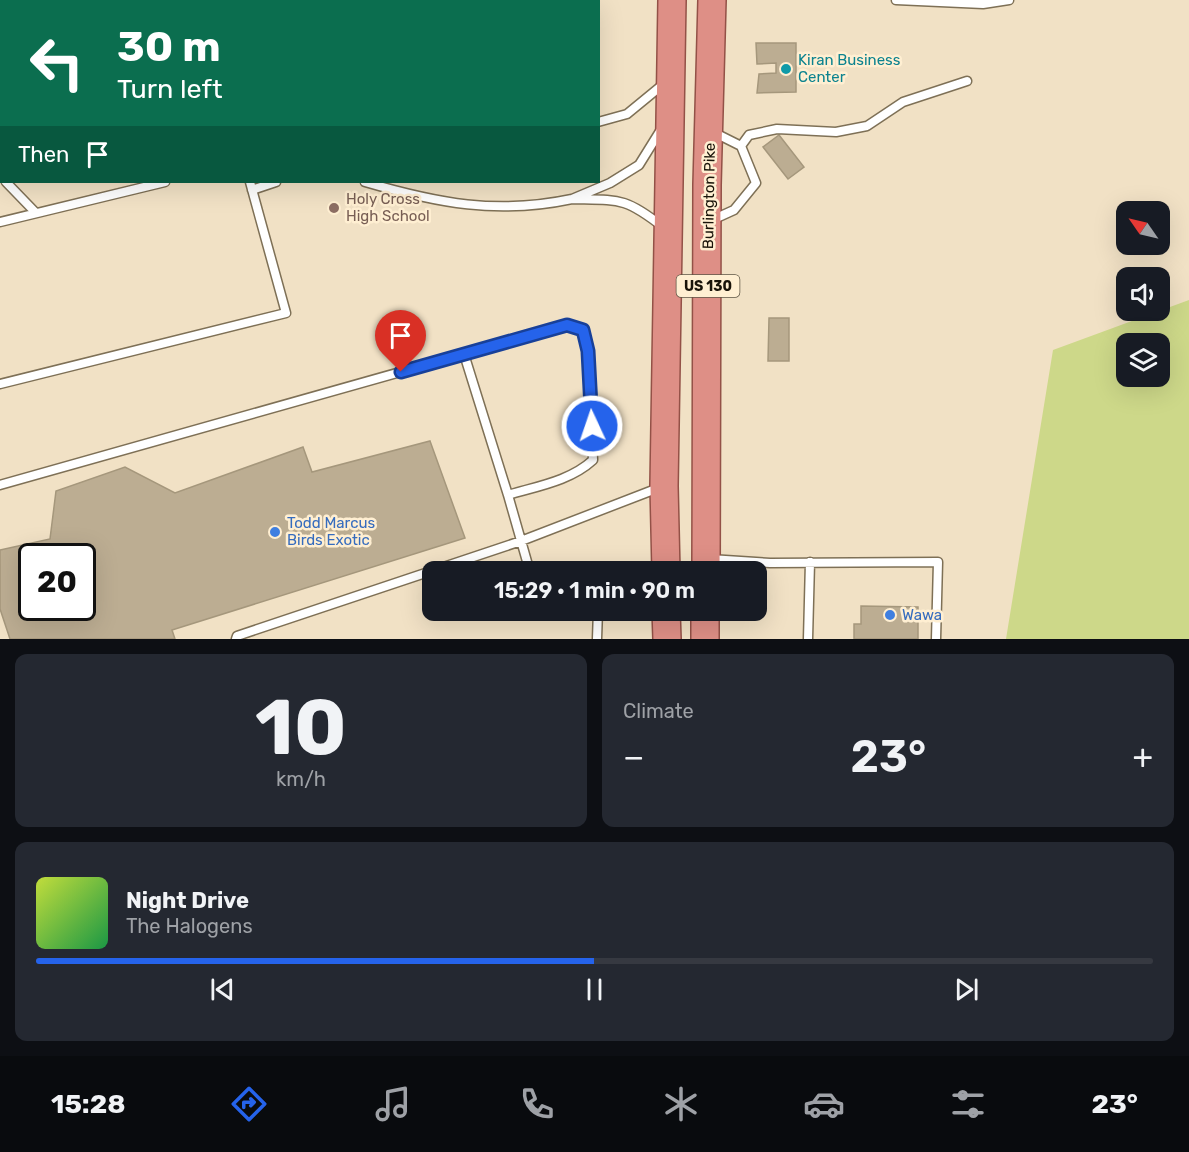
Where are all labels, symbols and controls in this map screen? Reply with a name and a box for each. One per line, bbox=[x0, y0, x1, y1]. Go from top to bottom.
text: 30 m bbox=[117, 22, 221, 72]
icon: left bbox=[18, 24, 96, 102]
place label: Kiran Business Center bbox=[798, 51, 901, 86]
marker: Kiran Business Center bbox=[779, 62, 793, 76]
text: Turn left bbox=[117, 73, 222, 105]
icon: arrive bbox=[81, 138, 114, 171]
text: Then bbox=[18, 141, 69, 168]
street label: Burlington Pike bbox=[699, 143, 719, 249]
place label: Holy Cross High School bbox=[346, 190, 430, 225]
marker: Holy Cross High School bbox=[327, 201, 341, 215]
north arrow bbox=[1116, 201, 1170, 255]
map controls bbox=[1116, 201, 1170, 387]
button: sound bbox=[1116, 267, 1170, 321]
road number: US 130 bbox=[676, 275, 740, 297]
pin bbox=[375, 310, 426, 372]
icon: arrive bbox=[384, 319, 417, 352]
button: layers bbox=[1116, 333, 1170, 387]
position arrow bbox=[560, 394, 624, 458]
place label: Todd Marcus Birds Exotic bbox=[287, 514, 375, 549]
marker: Todd Marcus Birds Exotic bbox=[268, 525, 282, 539]
speed limit sign: 20 bbox=[18, 543, 96, 621]
text: 15:29 · 1 min · 90 m bbox=[494, 577, 695, 604]
place label: Wawa bbox=[902, 606, 942, 624]
marker: Wawa bbox=[883, 608, 897, 622]
text: 10 bbox=[255, 681, 347, 774]
text: Climate bbox=[623, 699, 694, 723]
text: 23° bbox=[851, 730, 926, 783]
text: − bbox=[623, 737, 644, 776]
text: + bbox=[1132, 737, 1153, 776]
text: km/h bbox=[276, 767, 326, 791]
text: Night Drive bbox=[126, 887, 249, 914]
text: The Halogens bbox=[126, 914, 253, 938]
icon: previous bbox=[206, 973, 239, 1006]
icon: pause bbox=[578, 973, 611, 1006]
icon: next bbox=[950, 973, 983, 1006]
icon: directions bbox=[228, 1083, 270, 1125]
icon: music bbox=[372, 1083, 414, 1125]
icon: phone bbox=[516, 1083, 558, 1125]
icon: climate bbox=[660, 1083, 702, 1125]
icon: car bbox=[803, 1083, 845, 1125]
icon: filters bbox=[947, 1083, 989, 1125]
text: 15:28 bbox=[51, 1088, 126, 1120]
text: 23° bbox=[1091, 1088, 1138, 1120]

